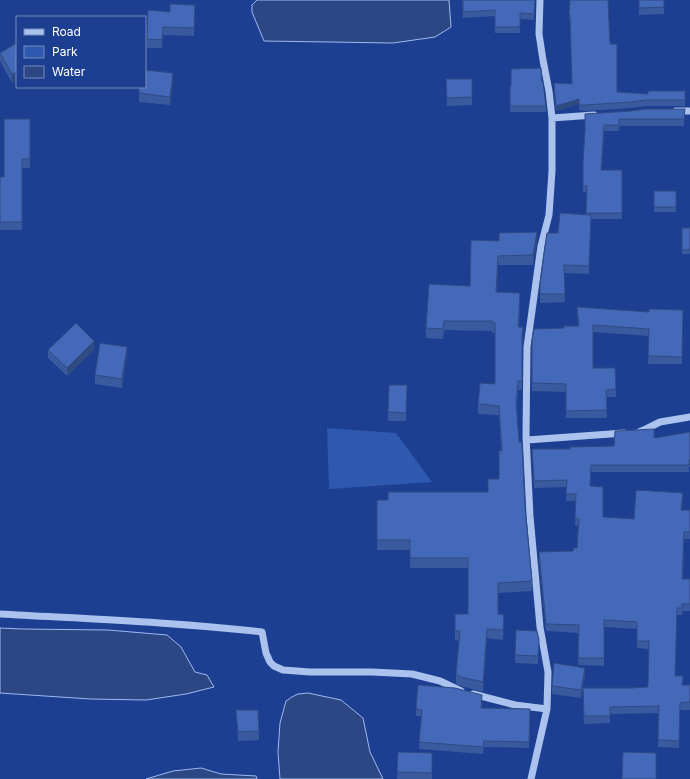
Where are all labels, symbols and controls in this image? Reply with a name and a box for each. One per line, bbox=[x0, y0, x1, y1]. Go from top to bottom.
legend bbox=[16, 16, 146, 88]
text: Road bbox=[52, 24, 81, 39]
text: Park bbox=[52, 44, 78, 59]
text: Water bbox=[52, 64, 86, 79]

